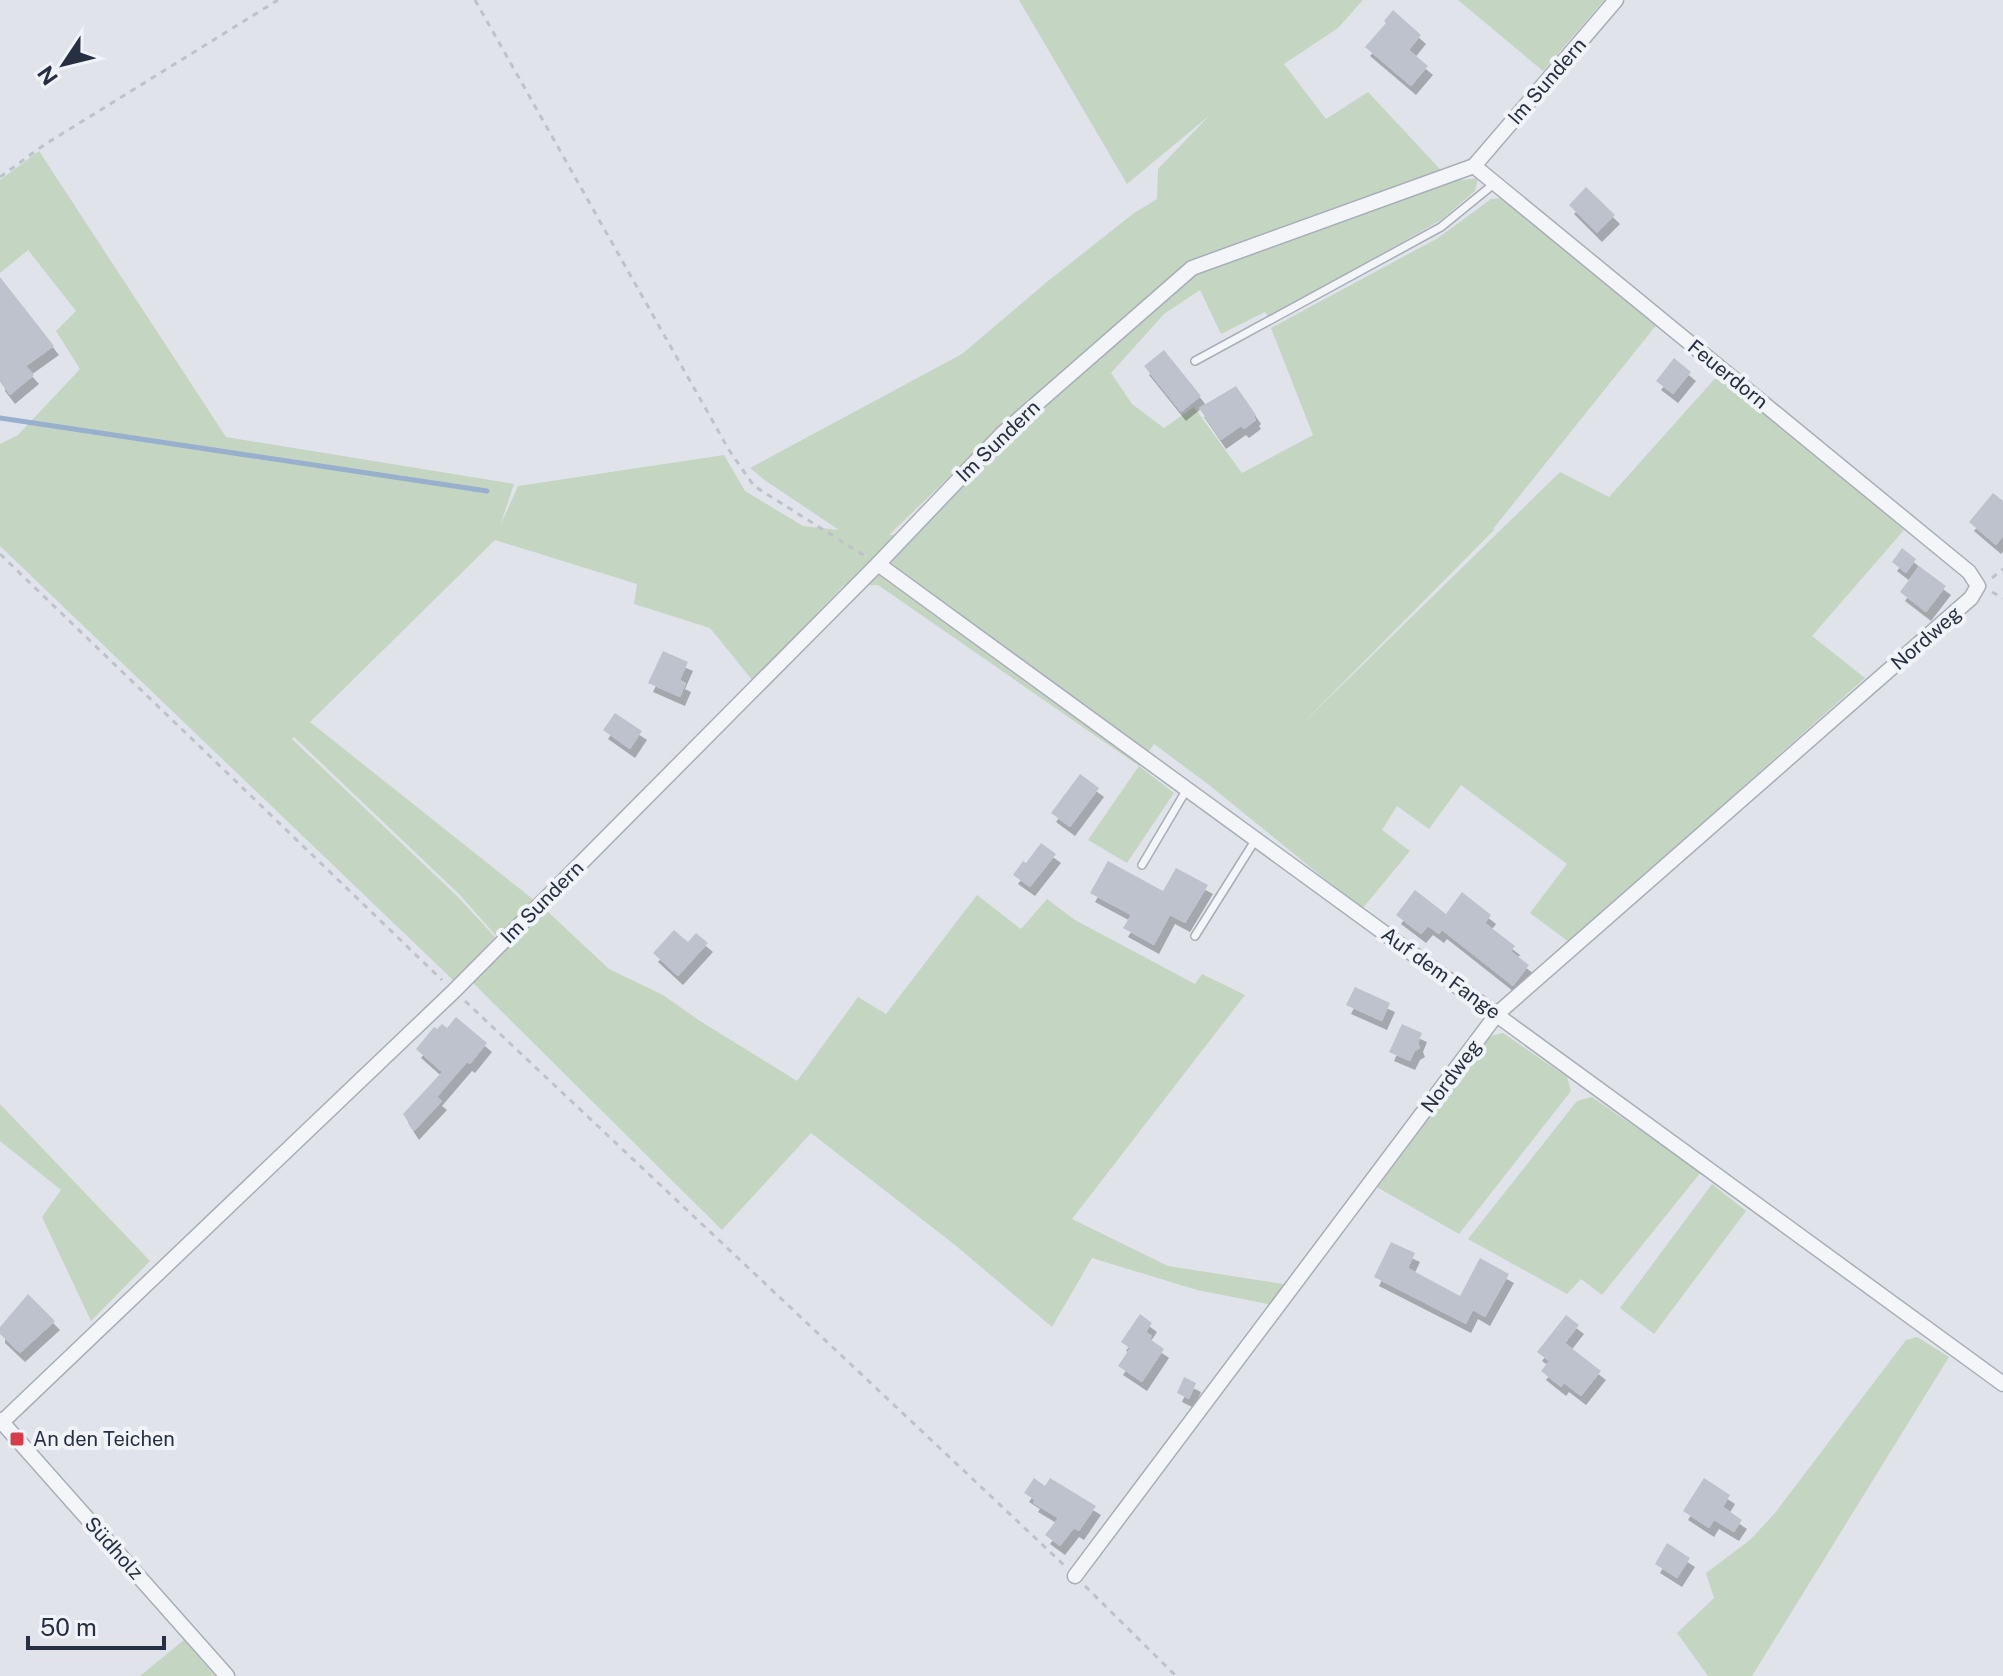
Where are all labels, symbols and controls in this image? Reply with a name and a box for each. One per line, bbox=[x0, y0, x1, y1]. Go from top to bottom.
north arrow bbox=[24, 24, 104, 104]
street label: Im Sundern bbox=[1503, 33, 1591, 129]
text: N bbox=[32, 61, 63, 90]
street label: Feuerdorn bbox=[1683, 334, 1773, 414]
street label: Im Sundern bbox=[951, 395, 1045, 487]
street label: Nordweg bbox=[1886, 601, 1966, 675]
street label: Im Sundern bbox=[496, 856, 588, 948]
street label: Auf dem Fange bbox=[1377, 922, 1505, 1024]
street label: Nordweg bbox=[1416, 1035, 1486, 1117]
place label: An den Teichen bbox=[33, 1427, 175, 1451]
marker: An den Teichen bbox=[8, 1430, 26, 1448]
street label: Südholz bbox=[80, 1512, 148, 1584]
scale bar bbox=[28, 1600, 164, 1650]
text: 50 m bbox=[40, 1613, 97, 1641]

